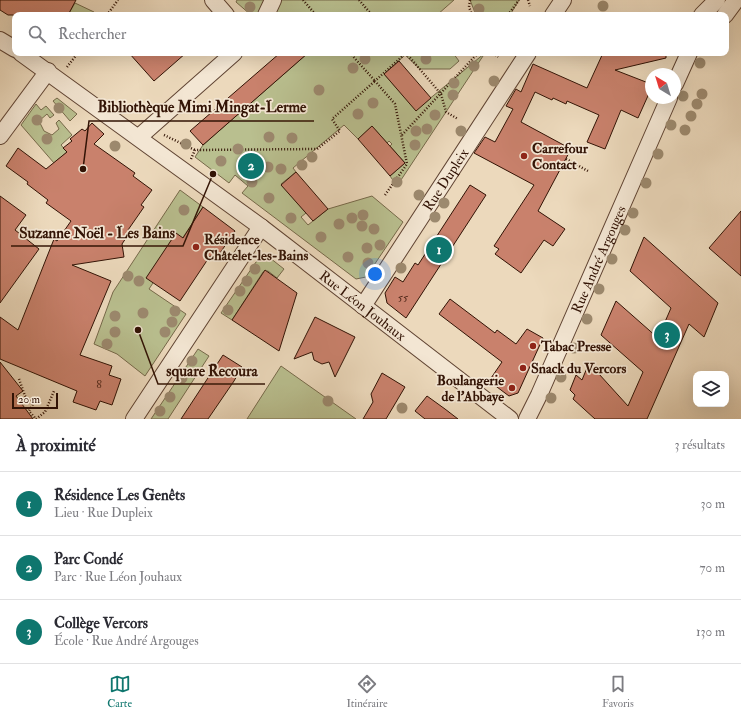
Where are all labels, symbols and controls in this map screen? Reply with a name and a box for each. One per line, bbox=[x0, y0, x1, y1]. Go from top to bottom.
search box bbox=[12, 12, 729, 56]
icon: search bbox=[26, 23, 48, 45]
text: Rechercher bbox=[58, 25, 126, 44]
north arrow bbox=[645, 68, 681, 104]
callout: Bibliothèque Mimi Mingat-Lerme bbox=[89, 94, 314, 121]
text: Bibliothèque Mimi Mingat-Lerme bbox=[98, 98, 307, 118]
place label: Carrefour Contact bbox=[532, 140, 589, 173]
street label: Rue Dupleix bbox=[419, 145, 472, 214]
pin: 2 bbox=[238, 151, 264, 181]
marker: Carrefour Contact bbox=[519, 151, 529, 161]
street label: Rue André Argouges bbox=[567, 203, 629, 316]
callout: Suzanne Noël - Les Bains bbox=[11, 219, 183, 246]
text: Suzanne Noël - Les Bains bbox=[19, 224, 175, 243]
place label: Résidence Châtelet-les-Bains bbox=[204, 231, 309, 264]
pin: 1 bbox=[426, 235, 452, 265]
marker: Résidence Châtelet-les-Bains bbox=[191, 242, 201, 252]
your location bbox=[365, 264, 385, 284]
street label: Rue Léon Jouhaux bbox=[316, 267, 410, 345]
house number: 55 bbox=[398, 290, 409, 305]
pin: 3 bbox=[654, 320, 680, 350]
place label: Tabac Presse bbox=[540, 338, 611, 355]
marker: Tabac Presse bbox=[528, 341, 538, 351]
callout: square Recoura bbox=[158, 357, 265, 384]
place label: Snack du Vercors bbox=[531, 360, 626, 377]
text: square Recoura bbox=[166, 362, 259, 382]
marker: Snack du Vercors bbox=[518, 363, 528, 373]
map controls bbox=[693, 371, 729, 407]
button: layers bbox=[693, 371, 729, 407]
place label: Boulangerie de l'Abbaye bbox=[437, 372, 504, 406]
house number: 8 bbox=[96, 377, 102, 392]
marker: Boulangerie de l'Abbaye bbox=[507, 383, 517, 393]
scale bar bbox=[12, 391, 58, 410]
text: 20 m bbox=[18, 393, 40, 406]
text: À proximité bbox=[16, 435, 96, 456]
text: 3 résultats bbox=[674, 437, 725, 453]
text: Résidence Les Genêts bbox=[54, 486, 185, 505]
text: 1 bbox=[27, 496, 31, 512]
text: 30 m bbox=[701, 496, 725, 512]
text: Lieu · Rue Dupleix bbox=[54, 505, 153, 521]
text: Parc Condé bbox=[54, 550, 123, 569]
text: 2 bbox=[26, 560, 32, 576]
text: 70 m bbox=[700, 560, 725, 576]
text: Parc · Rue Léon Jouhaux bbox=[54, 569, 182, 585]
text: Collège Vercors bbox=[54, 614, 148, 633]
text: 3 bbox=[27, 624, 32, 640]
text: 130 m bbox=[696, 624, 725, 640]
text: École · Rue André Argouges bbox=[54, 633, 199, 649]
tab: Carte bbox=[107, 673, 132, 710]
tab: Itinéraire bbox=[346, 673, 388, 710]
tab: Favoris bbox=[602, 673, 634, 710]

